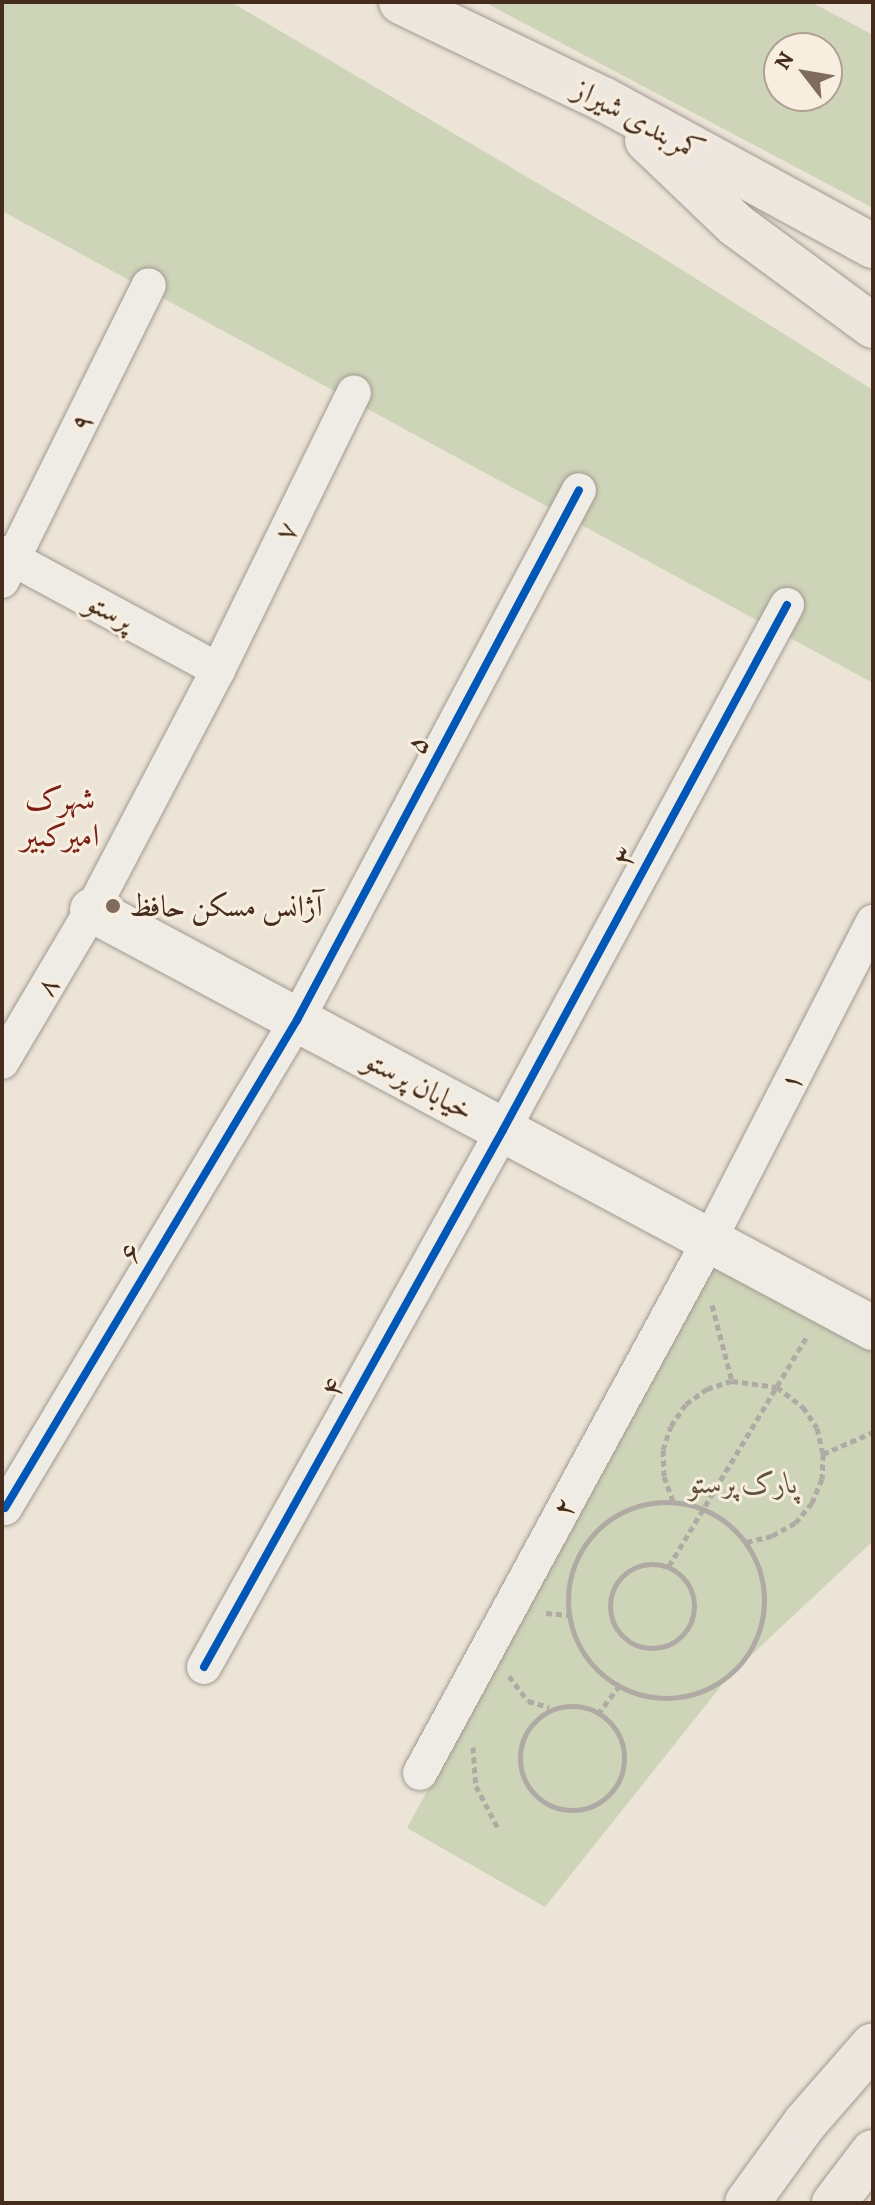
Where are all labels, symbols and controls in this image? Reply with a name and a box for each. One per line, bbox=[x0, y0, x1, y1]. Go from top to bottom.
north arrow bbox=[763, 32, 843, 112]
text: N bbox=[767, 46, 801, 75]
street label: کمربندی شیراز bbox=[567, 71, 711, 169]
street label: ۹ bbox=[61, 406, 101, 438]
street label: ۷ bbox=[266, 515, 306, 547]
street label: پرستو bbox=[80, 584, 140, 638]
street label: ۵ bbox=[397, 728, 437, 760]
district label: شهرک امیرکبیر bbox=[21, 780, 99, 855]
street label: ۳ bbox=[604, 840, 644, 872]
place label: آژانس مسکن حافظ bbox=[129, 888, 322, 924]
marker: آژانس مسکن حافظ bbox=[104, 897, 122, 915]
street label: ۸ bbox=[27, 969, 67, 1003]
street label: خیابان پرستو bbox=[358, 1041, 480, 1129]
street label: ۱ bbox=[771, 1065, 811, 1097]
street label: ۶ bbox=[110, 1235, 150, 1269]
street label: ۴ bbox=[312, 1371, 352, 1403]
park label: پارک پرستو bbox=[688, 1465, 798, 1501]
street label: ۲ bbox=[544, 1491, 584, 1523]

